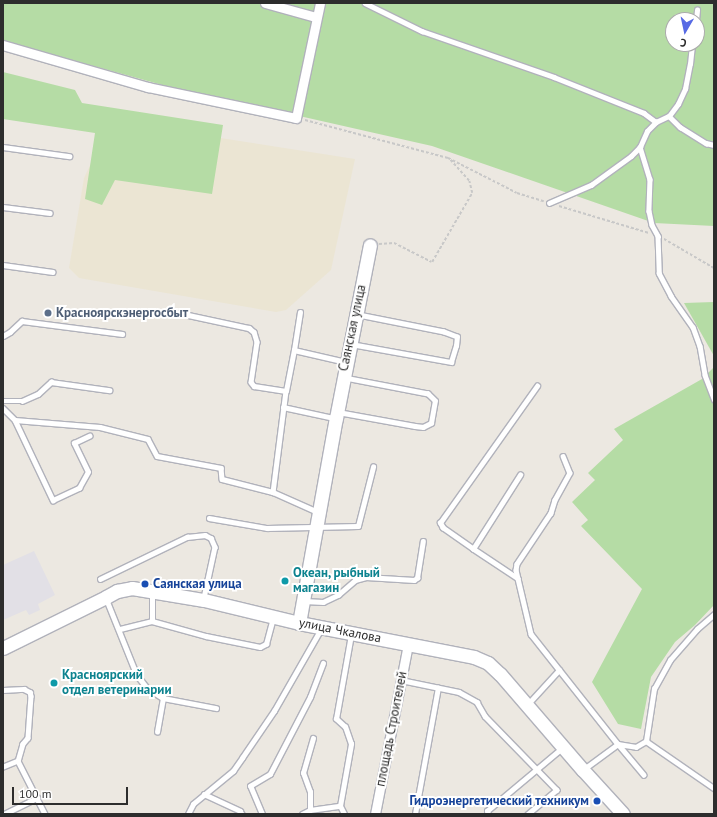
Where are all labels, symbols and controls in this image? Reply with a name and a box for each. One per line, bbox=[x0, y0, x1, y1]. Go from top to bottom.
north arrow bbox=[665, 12, 705, 52]
text: С bbox=[679, 35, 687, 50]
street label: Саянская улица bbox=[336, 283, 370, 373]
place label: Красноярскэнергосбыт bbox=[56, 305, 188, 321]
marker: Красноярскэнергосбыт bbox=[43, 308, 53, 318]
place label: Океан, рыбный магазин bbox=[293, 566, 381, 597]
place label: Саянская улица bbox=[153, 576, 242, 592]
marker: Океан, рыбный магазин bbox=[280, 576, 290, 586]
marker: Саянская улица bbox=[140, 579, 150, 589]
street label: улица Чкалова bbox=[298, 615, 382, 647]
place label: Красноярский отдел ветеринарии bbox=[62, 668, 172, 699]
street label: площадь Строителей bbox=[373, 670, 411, 788]
marker: Красноярский отдел ветеринарии bbox=[49, 678, 59, 688]
scale bar bbox=[14, 779, 130, 805]
text: 100 m bbox=[19, 786, 52, 801]
place label: Гидроэнергетический техникум bbox=[409, 793, 589, 809]
marker: Гидроэнергетический техникум bbox=[592, 796, 602, 806]

